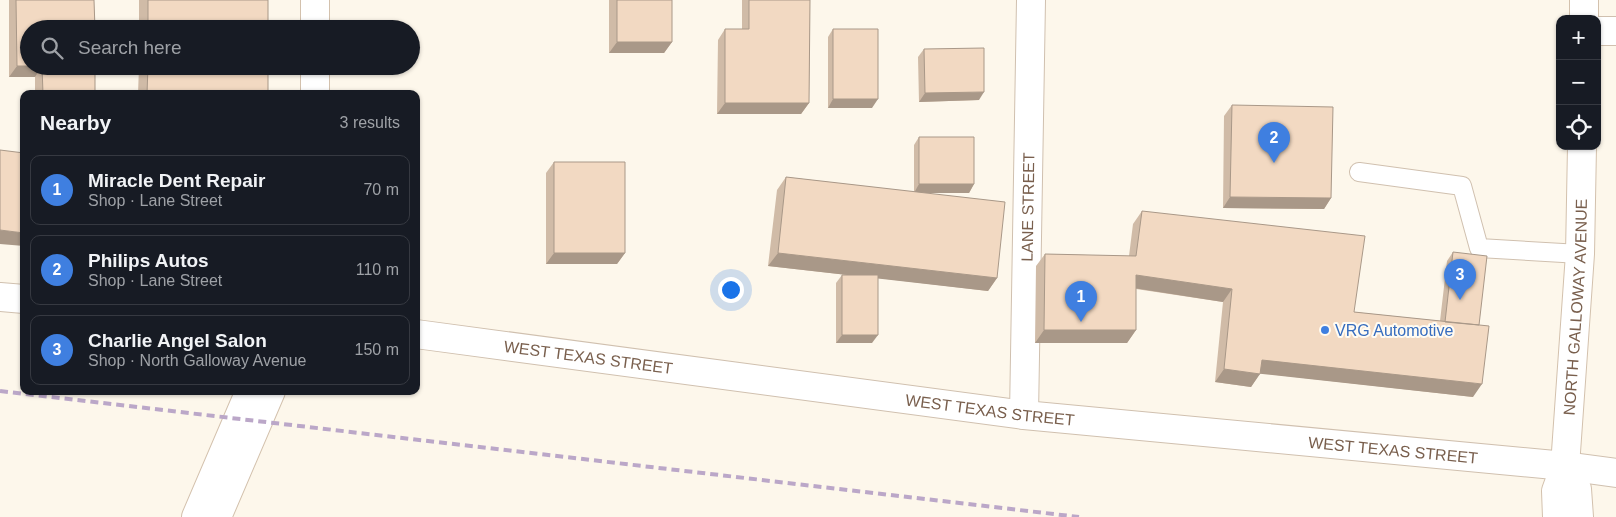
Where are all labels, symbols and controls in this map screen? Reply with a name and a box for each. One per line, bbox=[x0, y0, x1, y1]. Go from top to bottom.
map controls bbox=[1556, 15, 1601, 150]
button: + bbox=[1556, 15, 1601, 60]
search box bbox=[20, 20, 420, 75]
icon: search bbox=[38, 34, 66, 62]
text: Search here bbox=[78, 37, 182, 58]
button: − bbox=[1556, 60, 1601, 105]
button: locate bbox=[1556, 105, 1601, 150]
text: Nearby bbox=[40, 111, 111, 134]
text: 3 results bbox=[340, 114, 400, 131]
pin: 2 bbox=[1258, 122, 1290, 163]
street label: LANE STREET bbox=[1018, 152, 1037, 262]
text: Miracle Dent Repair bbox=[88, 170, 265, 191]
text: 1 bbox=[53, 181, 61, 198]
text: 70 m bbox=[363, 181, 399, 198]
text: Shop · Lane Street bbox=[88, 192, 222, 209]
street label: NORTH GALLOWAY AVENUE bbox=[1560, 198, 1590, 416]
text: Philips Autos bbox=[88, 250, 209, 271]
pin: 3 bbox=[1444, 259, 1476, 300]
text: 2 bbox=[53, 261, 61, 278]
text: 110 m bbox=[356, 261, 399, 278]
text: Shop · Lane Street bbox=[88, 272, 222, 289]
your location bbox=[718, 277, 744, 303]
pin: 1 bbox=[1065, 281, 1097, 322]
place label: VRG Automotive bbox=[1335, 322, 1453, 339]
marker: VRG Automotive bbox=[1319, 324, 1331, 336]
text: Charlie Angel Salon bbox=[88, 330, 267, 351]
street label: WEST TEXAS STREET bbox=[503, 337, 674, 377]
text: 3 bbox=[53, 341, 61, 358]
text: 150 m bbox=[355, 341, 399, 358]
text: Shop · North Galloway Avenue bbox=[88, 352, 307, 369]
street label: WEST TEXAS STREET bbox=[904, 391, 1075, 428]
street label: WEST TEXAS STREET bbox=[1307, 433, 1479, 466]

